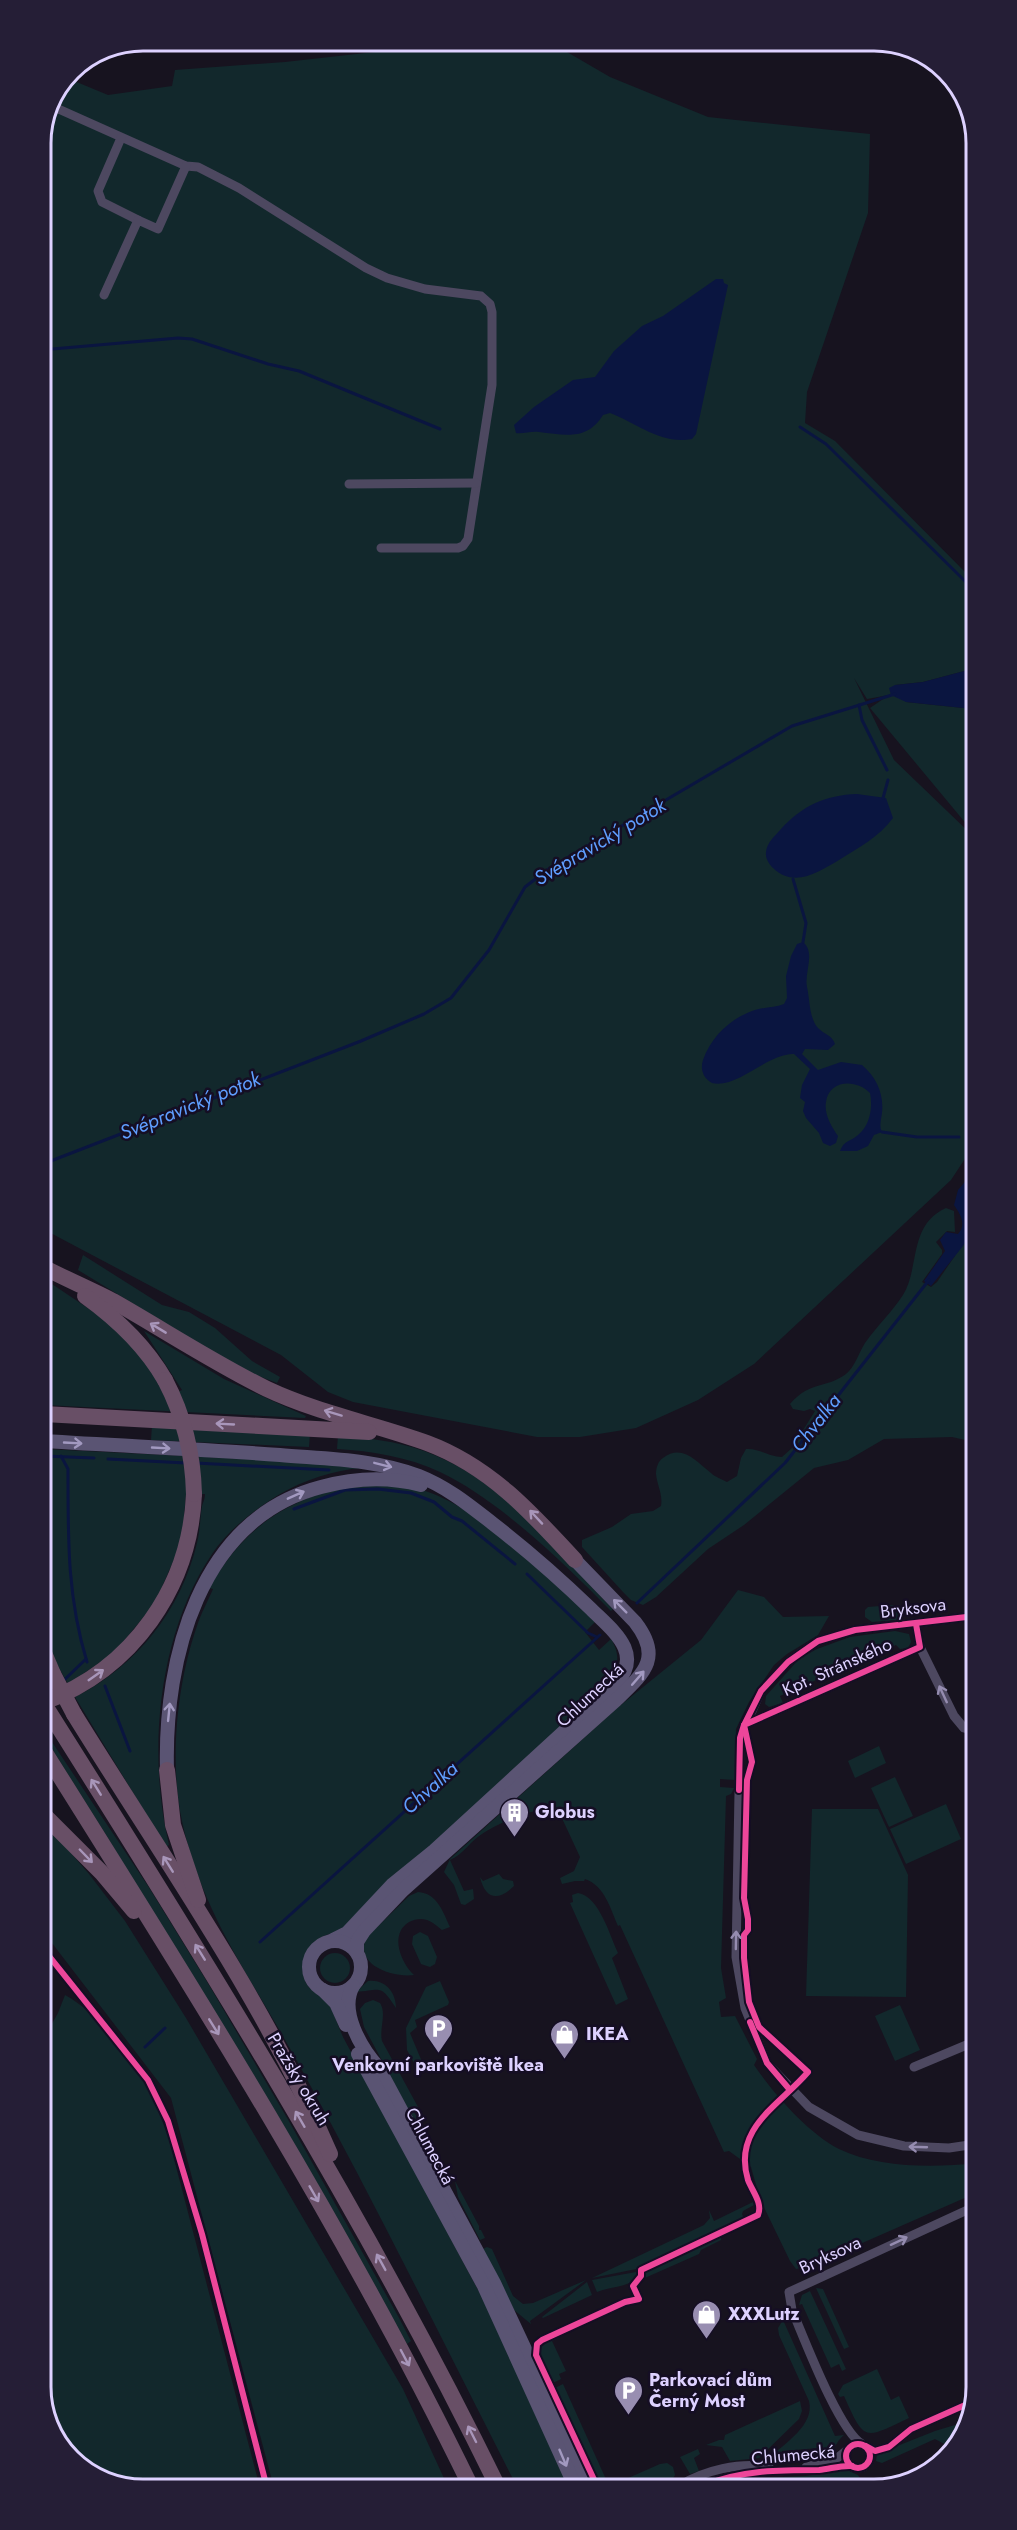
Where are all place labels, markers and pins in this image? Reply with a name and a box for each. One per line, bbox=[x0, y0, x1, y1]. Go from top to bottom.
building icon: Globus bbox=[498, 1796, 530, 1838]
place label: Globus bbox=[535, 1799, 595, 1825]
parking icon: Venkovní parkoviště Ikea bbox=[422, 2012, 454, 2054]
shop icon: IKEA bbox=[549, 2018, 581, 2060]
place label: IKEA bbox=[586, 2021, 629, 2047]
place label: Venkovní parkoviště Ikea bbox=[331, 2052, 544, 2078]
shop icon: XXXLutz bbox=[691, 2298, 723, 2340]
place label: XXXLutz bbox=[728, 2301, 800, 2327]
place label: Parkovací dům Černý Most bbox=[649, 2367, 772, 2414]
parking icon: Parkovací dům Černý Most bbox=[612, 2374, 644, 2416]

